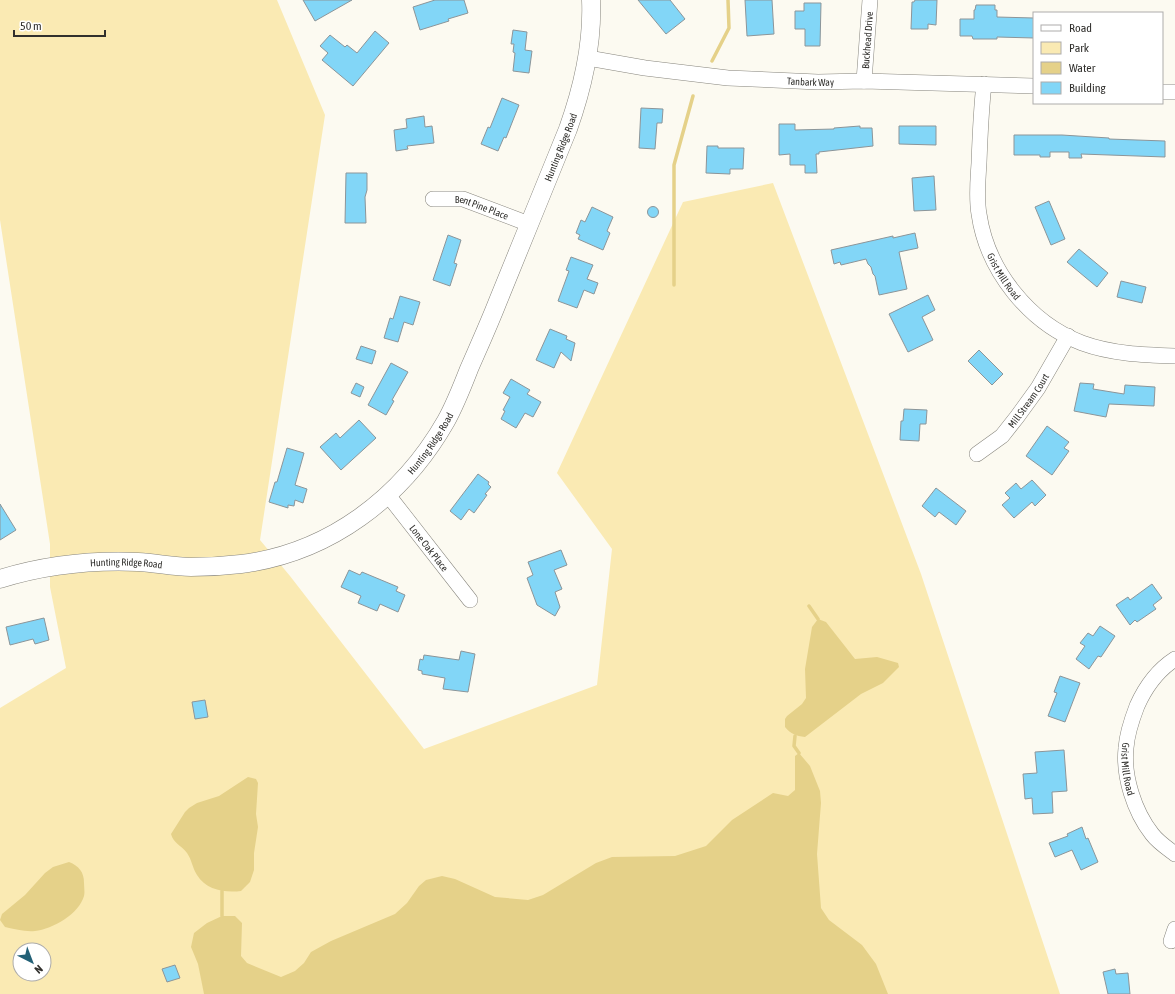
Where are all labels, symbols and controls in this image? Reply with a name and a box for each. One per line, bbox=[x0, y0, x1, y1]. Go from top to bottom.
street label: Buckhead Drive bbox=[859, 11, 875, 69]
scale bar bbox=[14, 12, 105, 38]
legend bbox=[1033, 12, 1163, 104]
text: 50 m bbox=[20, 19, 42, 33]
text: Road bbox=[1069, 21, 1092, 35]
text: Park bbox=[1069, 41, 1090, 55]
text: Water bbox=[1069, 61, 1096, 75]
street label: Tanbark Way bbox=[787, 75, 834, 88]
text: Building bbox=[1069, 81, 1107, 95]
street label: Hunting Ridge Road bbox=[542, 111, 579, 183]
street label: Bent Pine Place bbox=[455, 194, 511, 221]
street label: Grist Mill Road bbox=[985, 251, 1023, 302]
street label: Mill Stream Court bbox=[1005, 371, 1051, 430]
street label: Hunting Ridge Road bbox=[405, 410, 455, 476]
street label: Lone Oak Place bbox=[408, 522, 451, 574]
street label: Hunting Ridge Road bbox=[90, 556, 163, 570]
street label: Grist Mill Road bbox=[1120, 742, 1137, 797]
north arrow bbox=[12, 942, 52, 982]
text: N bbox=[32, 963, 45, 976]

